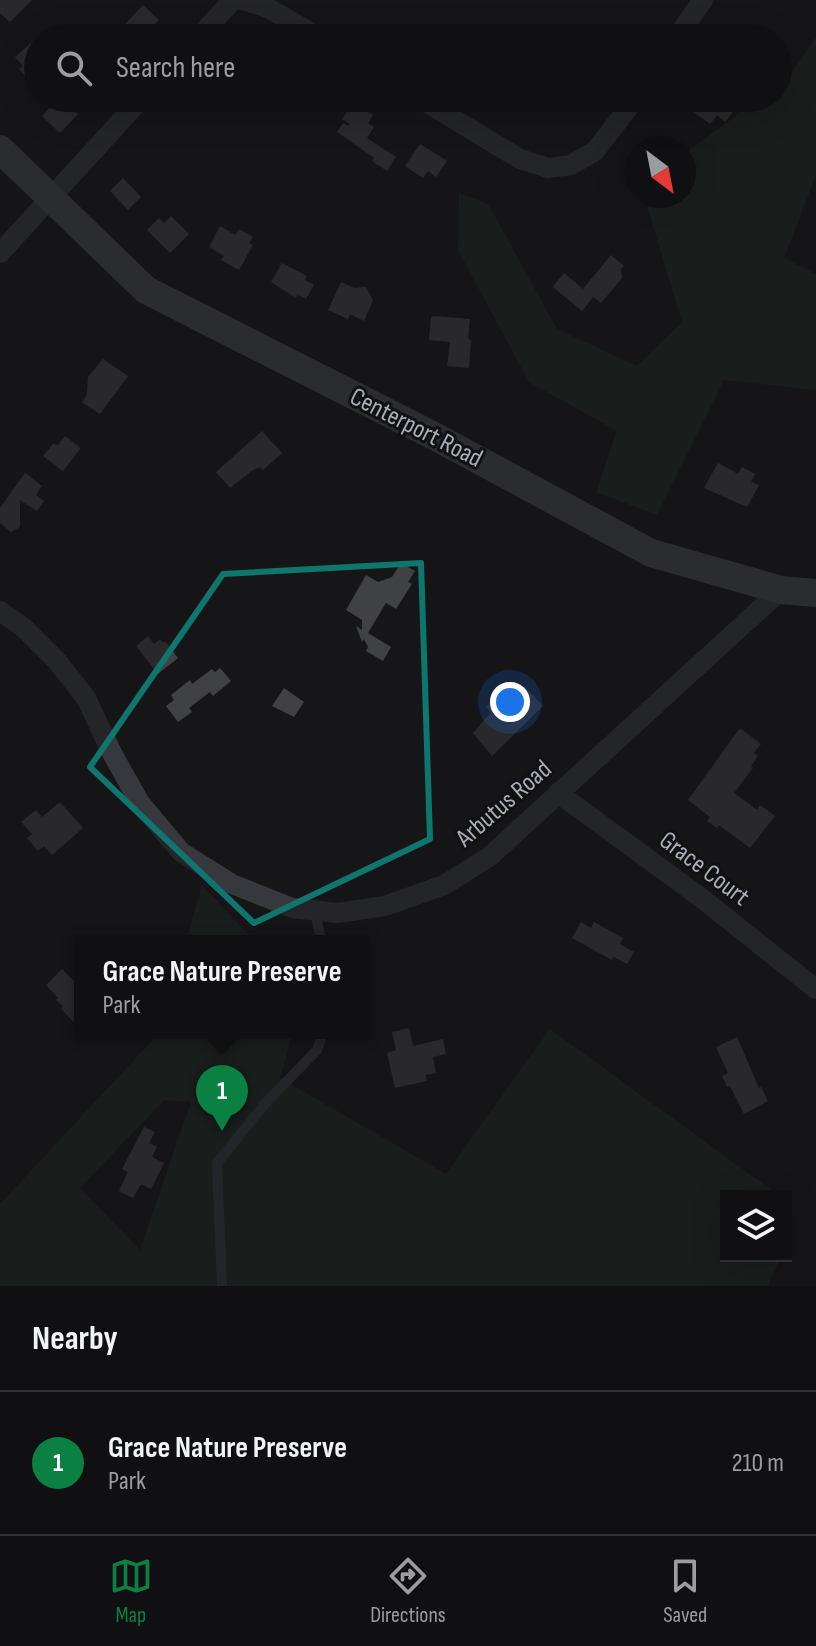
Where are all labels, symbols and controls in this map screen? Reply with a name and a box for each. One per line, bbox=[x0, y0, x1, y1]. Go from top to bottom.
search box bbox=[24, 24, 792, 112]
icon: search bbox=[52, 46, 96, 90]
text: Search here bbox=[116, 50, 235, 86]
north arrow bbox=[624, 136, 696, 208]
street label: Centerport Road bbox=[345, 381, 487, 475]
your location bbox=[490, 682, 530, 722]
street label: Arbutus Road bbox=[449, 754, 558, 855]
street label: Grace Court bbox=[653, 825, 755, 913]
popup bbox=[74, 935, 370, 1039]
text: Grace Nature Preserve bbox=[103, 954, 341, 990]
text: Park bbox=[103, 990, 141, 1021]
pin: 1 bbox=[196, 1065, 248, 1131]
map controls bbox=[720, 1190, 792, 1262]
button: layers bbox=[720, 1190, 792, 1262]
text: Nearby bbox=[32, 1318, 118, 1359]
text: Grace Nature Preserve bbox=[108, 1430, 347, 1466]
text: 1 bbox=[53, 1448, 63, 1479]
text: 210 m bbox=[732, 1448, 784, 1479]
text: Park bbox=[108, 1466, 146, 1497]
tab: Map bbox=[109, 1554, 153, 1629]
tab: Directions bbox=[370, 1554, 446, 1629]
tab: Saved bbox=[663, 1554, 707, 1629]

